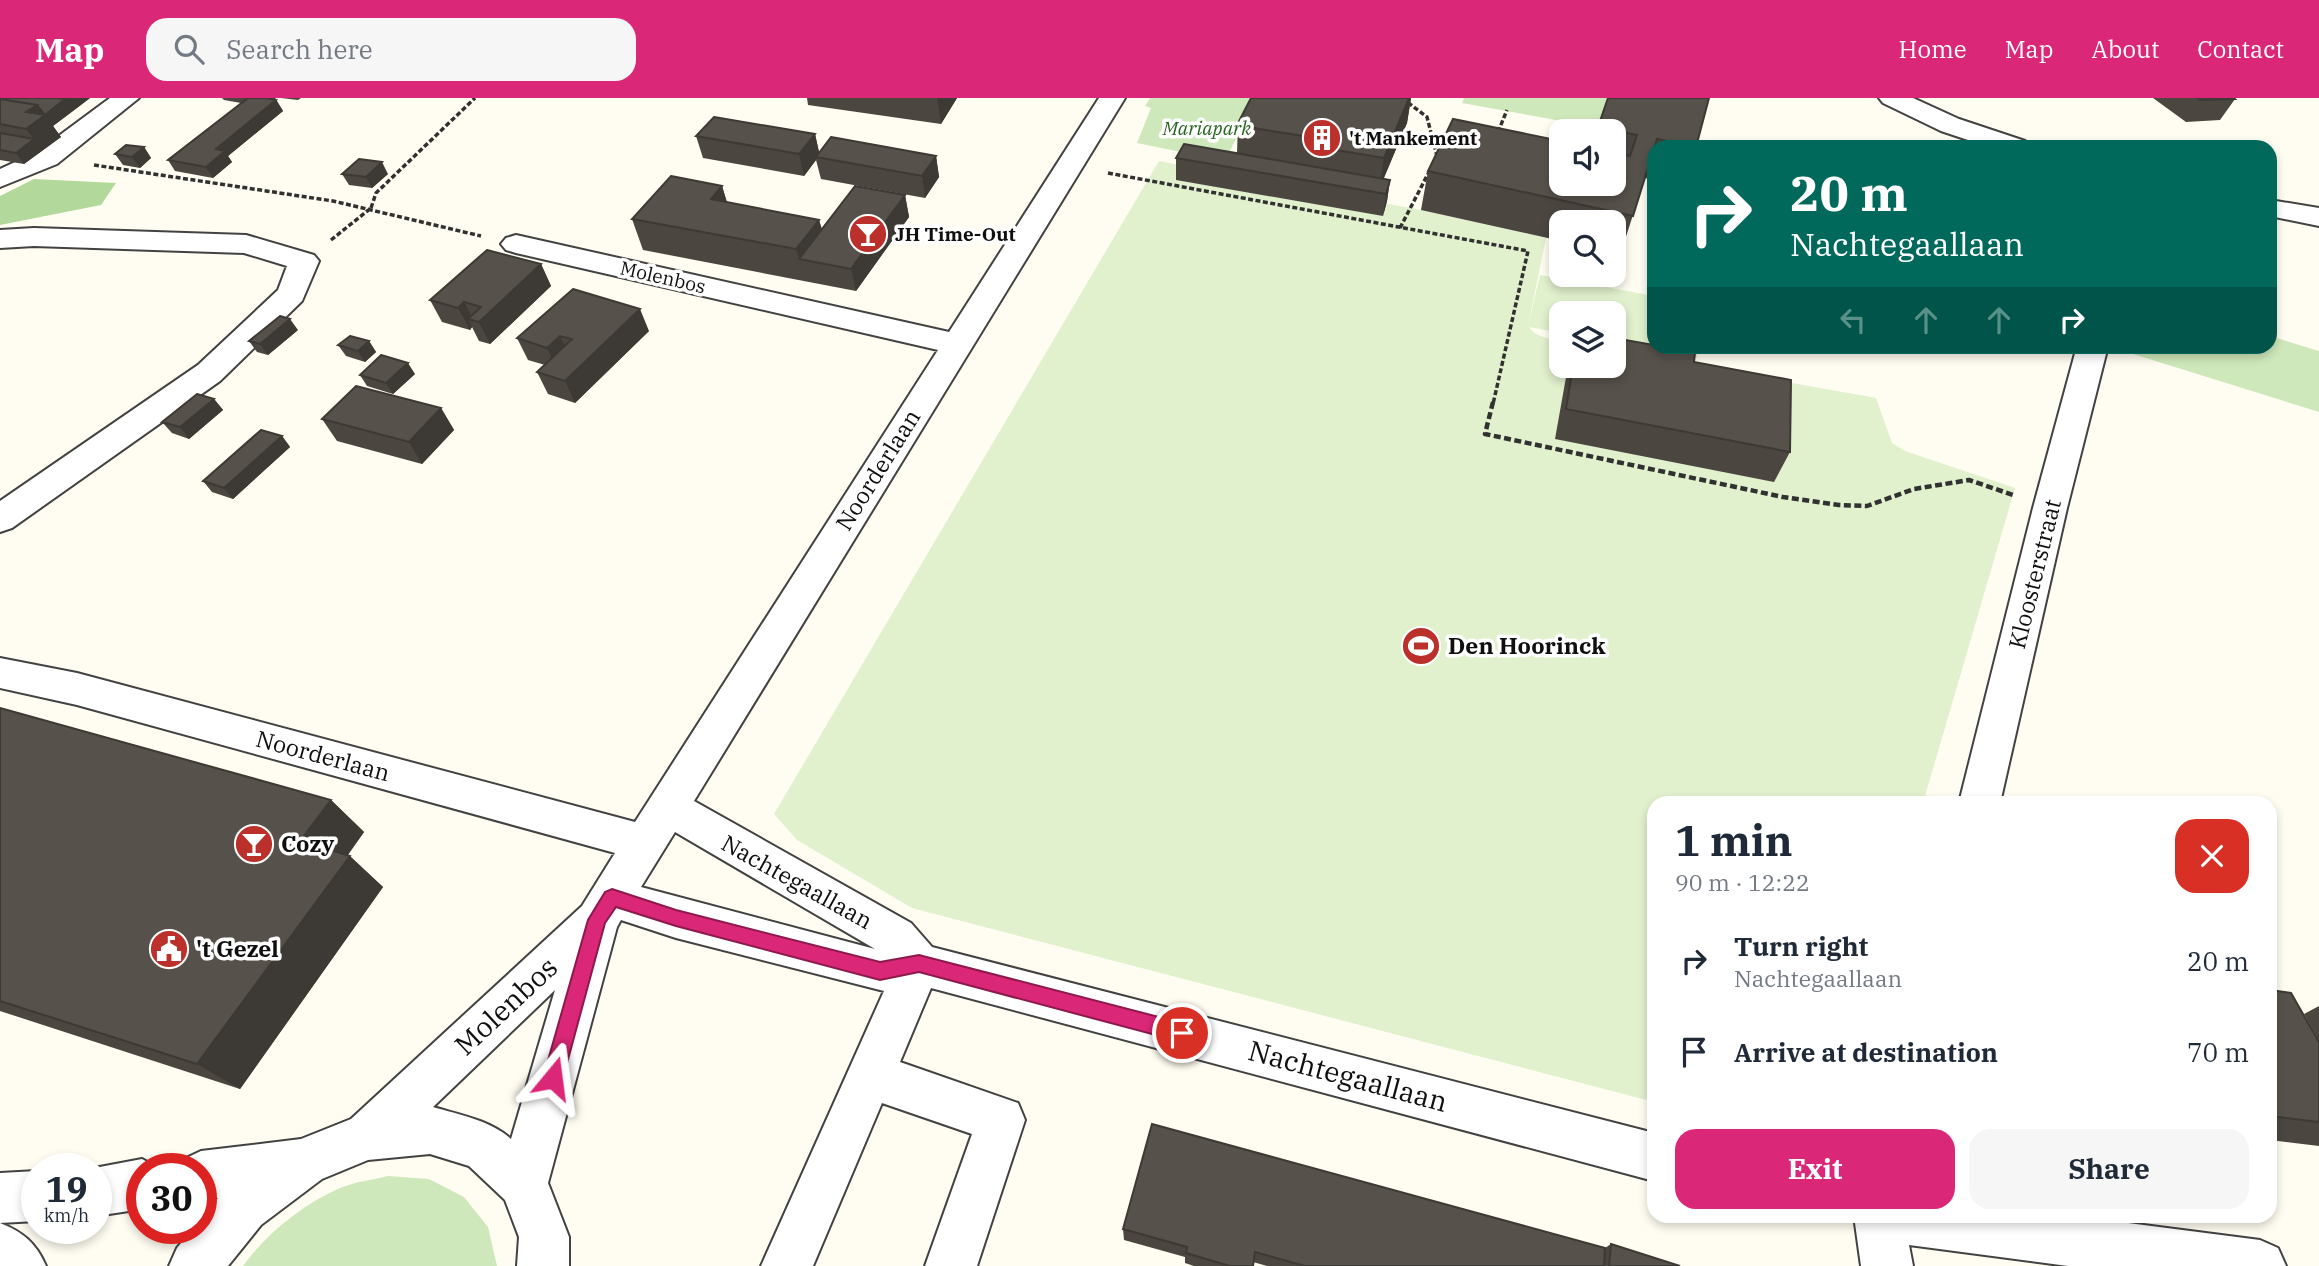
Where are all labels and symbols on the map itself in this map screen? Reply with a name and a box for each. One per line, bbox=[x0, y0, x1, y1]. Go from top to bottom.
park label: Mariapark bbox=[1162, 116, 1252, 140]
building icon: 't Mankement bbox=[1301, 117, 1343, 159]
place label: 't Mankement bbox=[1349, 126, 1477, 150]
bar icon: JH Time-Out bbox=[847, 213, 889, 255]
place label: JH Time-Out bbox=[895, 222, 1016, 246]
street label: Molenbos bbox=[618, 256, 708, 298]
street label: Noorderlaan bbox=[828, 403, 926, 536]
street label: Kloosterstraat bbox=[2001, 496, 2067, 652]
sports icon: Den Hoorinck bbox=[1400, 625, 1442, 667]
place label: Den Hoorinck bbox=[1448, 630, 1606, 660]
street label: Noorderlaan bbox=[253, 723, 393, 787]
bar icon: Cozy bbox=[233, 823, 275, 865]
street label: Nachtegaallaan bbox=[717, 827, 878, 935]
place label: Cozy bbox=[281, 828, 334, 858]
public building icon: 't Gezel bbox=[148, 928, 190, 970]
place label: 't Gezel bbox=[196, 933, 279, 963]
street label: Molenbos bbox=[446, 948, 565, 1063]
pin bbox=[1152, 1003, 1212, 1063]
street label: Nachtegaallaan bbox=[1244, 1031, 1452, 1120]
position arrow bbox=[516, 1041, 590, 1115]
speed limit sign: 30 bbox=[126, 1153, 217, 1244]

